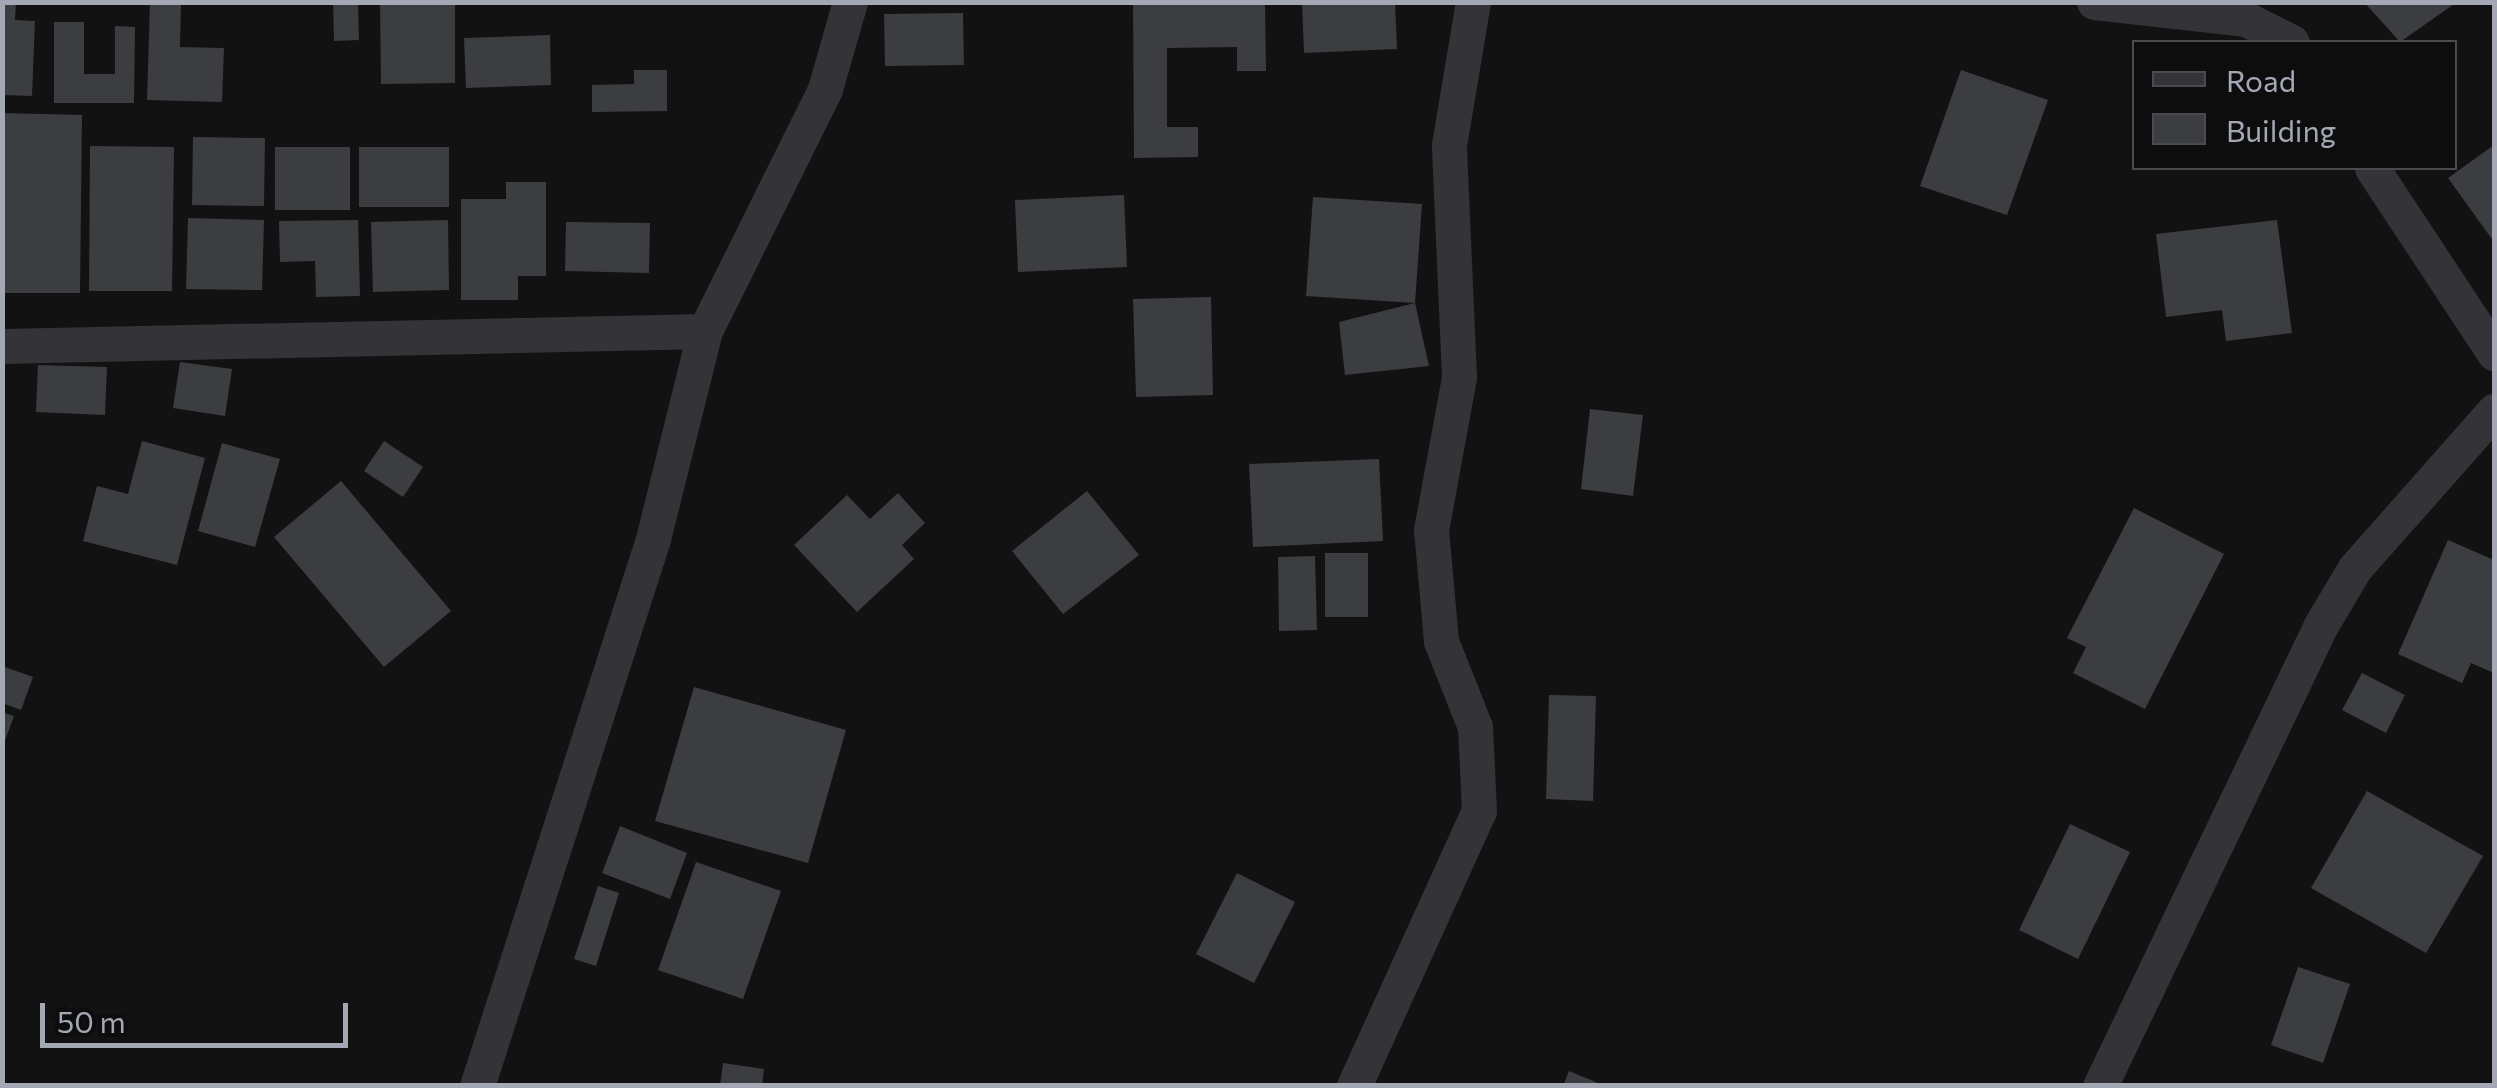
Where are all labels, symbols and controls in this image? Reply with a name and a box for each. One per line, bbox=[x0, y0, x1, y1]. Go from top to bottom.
legend bbox=[2132, 40, 2457, 170]
text: Road bbox=[2226, 61, 2296, 98]
text: Building bbox=[2226, 111, 2336, 148]
scale bar bbox=[45, 983, 352, 1045]
text: 50 m bbox=[57, 1002, 126, 1039]

